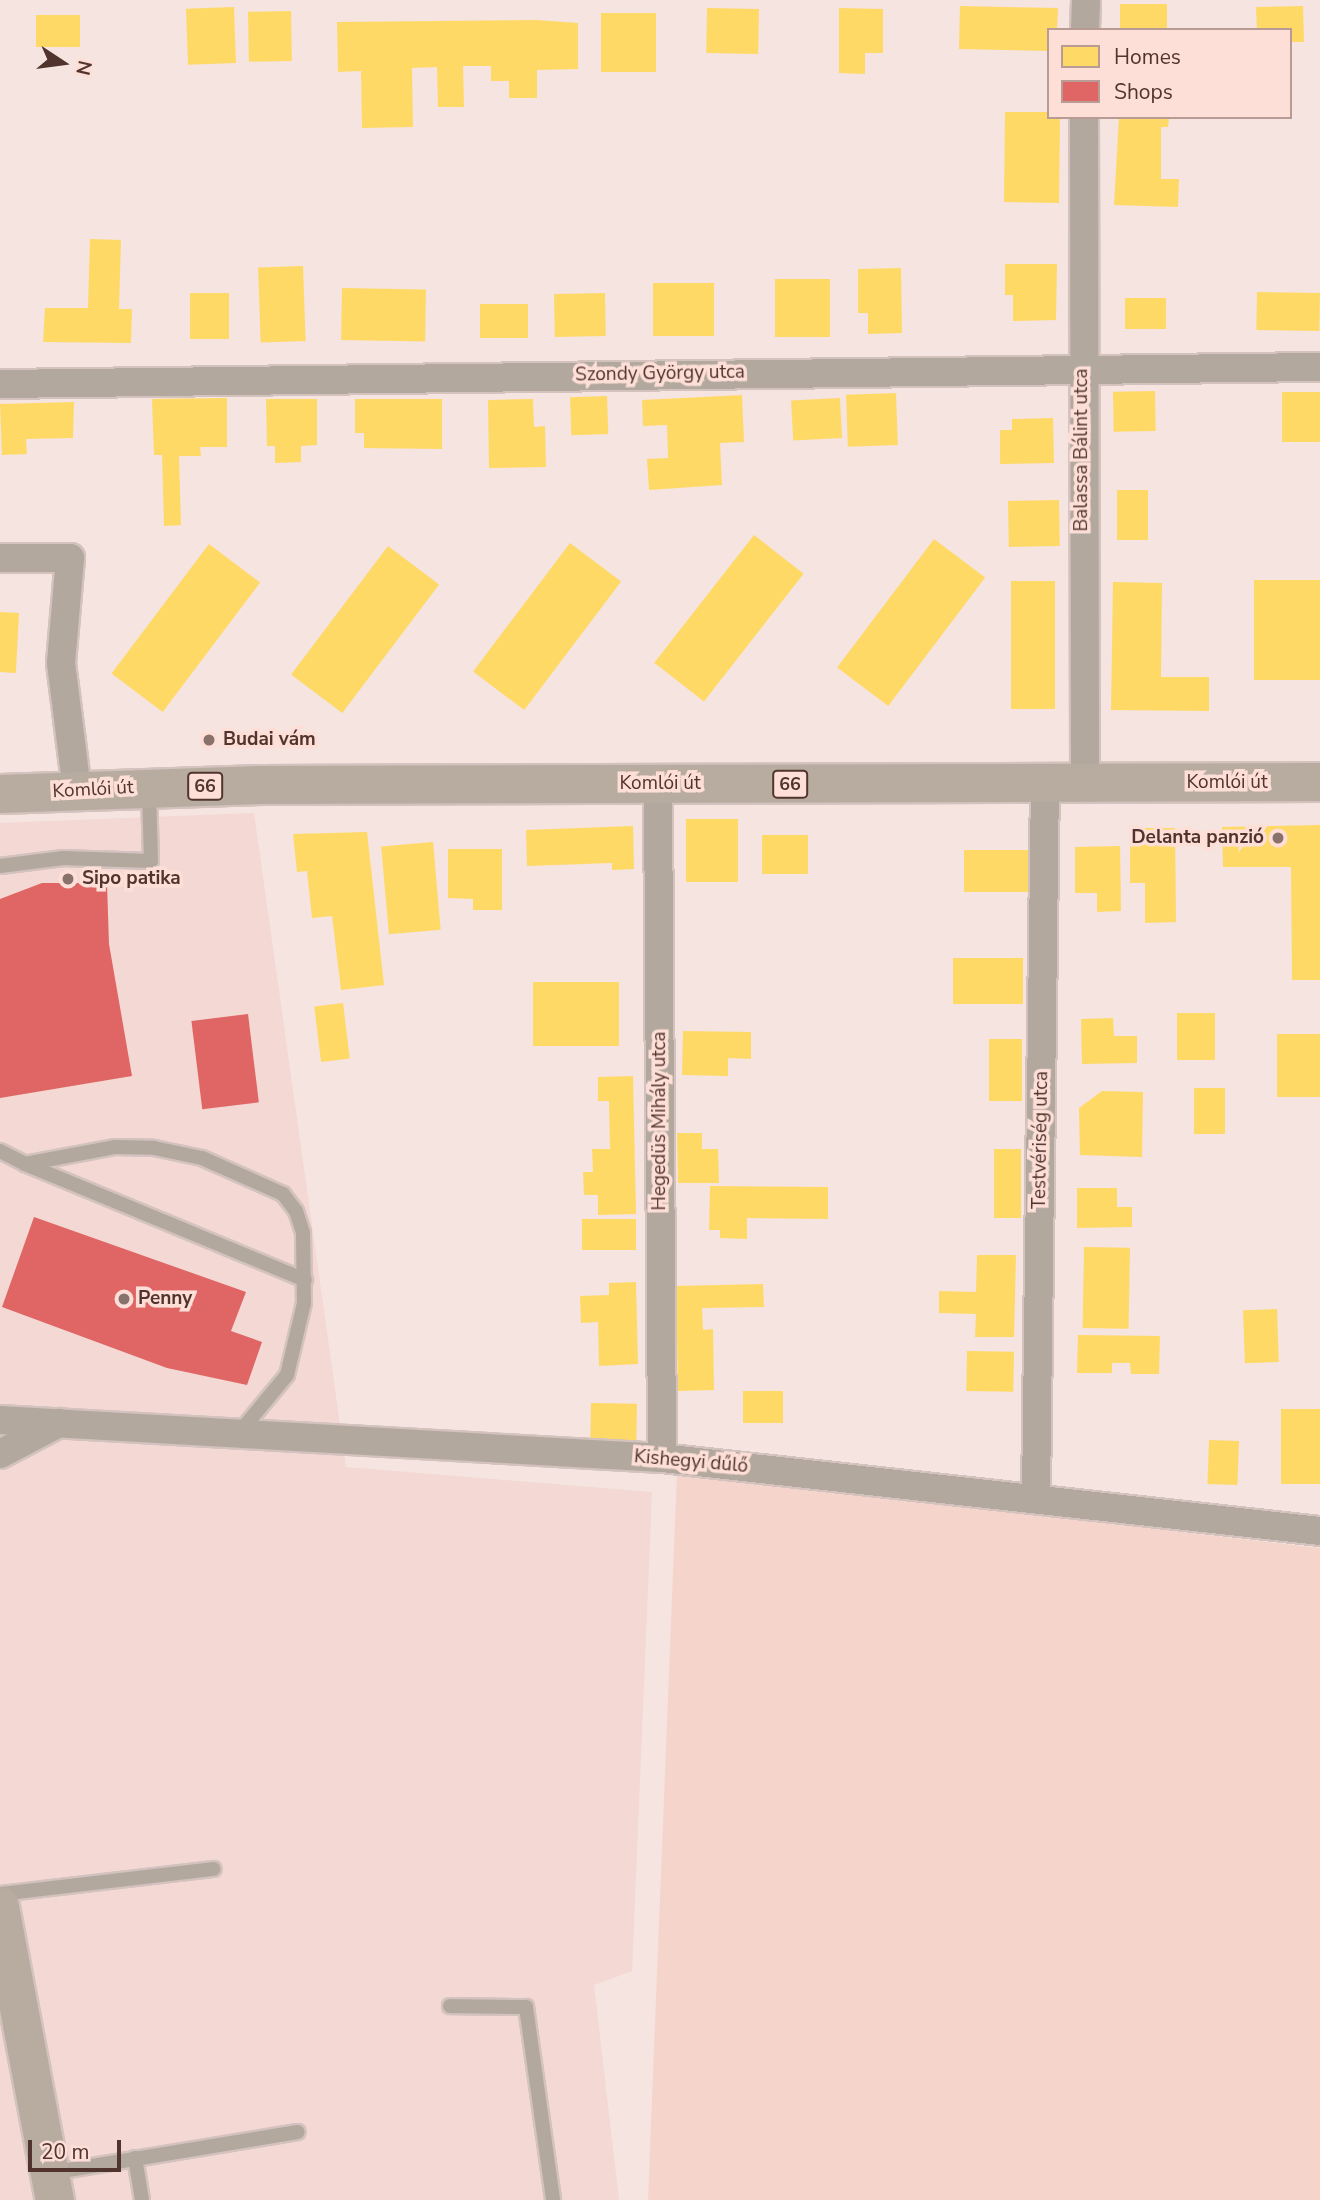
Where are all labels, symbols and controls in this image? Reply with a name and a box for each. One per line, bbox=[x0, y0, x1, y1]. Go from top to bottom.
north arrow bbox=[28, 28, 98, 98]
legend bbox=[1047, 28, 1292, 119]
text: Homes bbox=[1114, 43, 1181, 71]
text: N bbox=[69, 58, 98, 78]
text: Shops bbox=[1114, 78, 1173, 106]
street label: Szondy György utca bbox=[575, 361, 745, 387]
street label: Balassa Bálint utca bbox=[1071, 368, 1093, 532]
place label: Budai vám bbox=[223, 729, 316, 751]
marker: Budai vám bbox=[201, 732, 217, 748]
road number: 66 bbox=[771, 770, 809, 798]
road number: 66 bbox=[186, 772, 224, 800]
street label: Komlói út bbox=[1186, 772, 1268, 794]
street label: Komlói út bbox=[619, 773, 701, 795]
street label: Komlói út bbox=[52, 776, 134, 804]
place label: Delanta panzió bbox=[1131, 827, 1264, 849]
marker: Delanta panzió bbox=[1270, 830, 1286, 846]
place label: Sipo patika bbox=[82, 868, 181, 890]
marker: Sipo patika bbox=[60, 871, 76, 887]
street label: Hegedüs Mihály utca bbox=[649, 1031, 671, 1211]
street label: Testvériség utca bbox=[1028, 1071, 1054, 1209]
place label: Penny bbox=[138, 1288, 192, 1310]
marker: Penny bbox=[116, 1291, 132, 1307]
street label: Kishegyi dűlő bbox=[633, 1446, 749, 1478]
scale bar bbox=[32, 2126, 124, 2170]
text: 20 m bbox=[41, 2138, 90, 2166]

